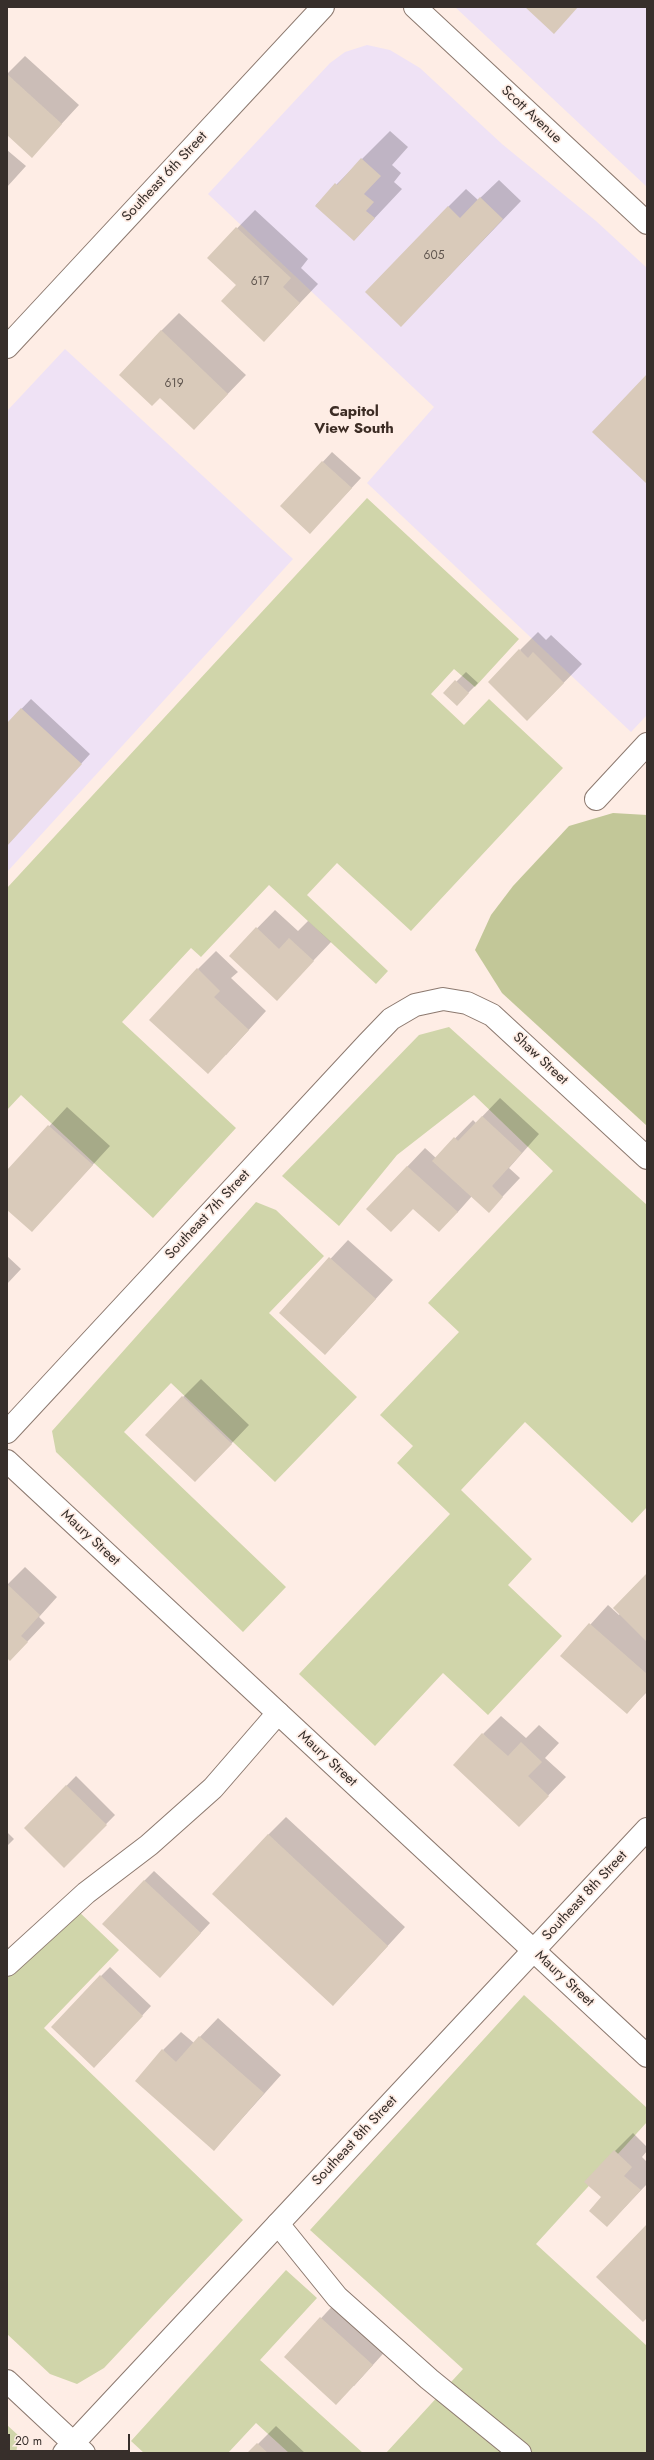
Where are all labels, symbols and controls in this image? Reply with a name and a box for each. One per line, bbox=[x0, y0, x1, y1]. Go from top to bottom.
street label: Scott Avenue bbox=[497, 83, 565, 147]
street label: Southeast 6th Street bbox=[119, 129, 211, 225]
house number: 605 bbox=[424, 249, 444, 263]
house number: 617 bbox=[251, 275, 269, 289]
house number: 619 bbox=[164, 377, 184, 391]
district label: Capitol View South bbox=[314, 403, 394, 438]
street label: Shaw Street bbox=[509, 1029, 571, 1089]
street label: Southeast 7th Street bbox=[162, 1167, 254, 1263]
street label: Maury Street bbox=[57, 1506, 123, 1570]
street label: Maury Street bbox=[294, 1727, 360, 1791]
street label: Southeast 8th Street bbox=[539, 1848, 631, 1944]
street label: Maury Street bbox=[531, 1947, 597, 2011]
street label: Southeast 8th Street bbox=[309, 2093, 401, 2189]
scale bar bbox=[10, 2426, 132, 2452]
text: 20 m bbox=[15, 2432, 42, 2450]

